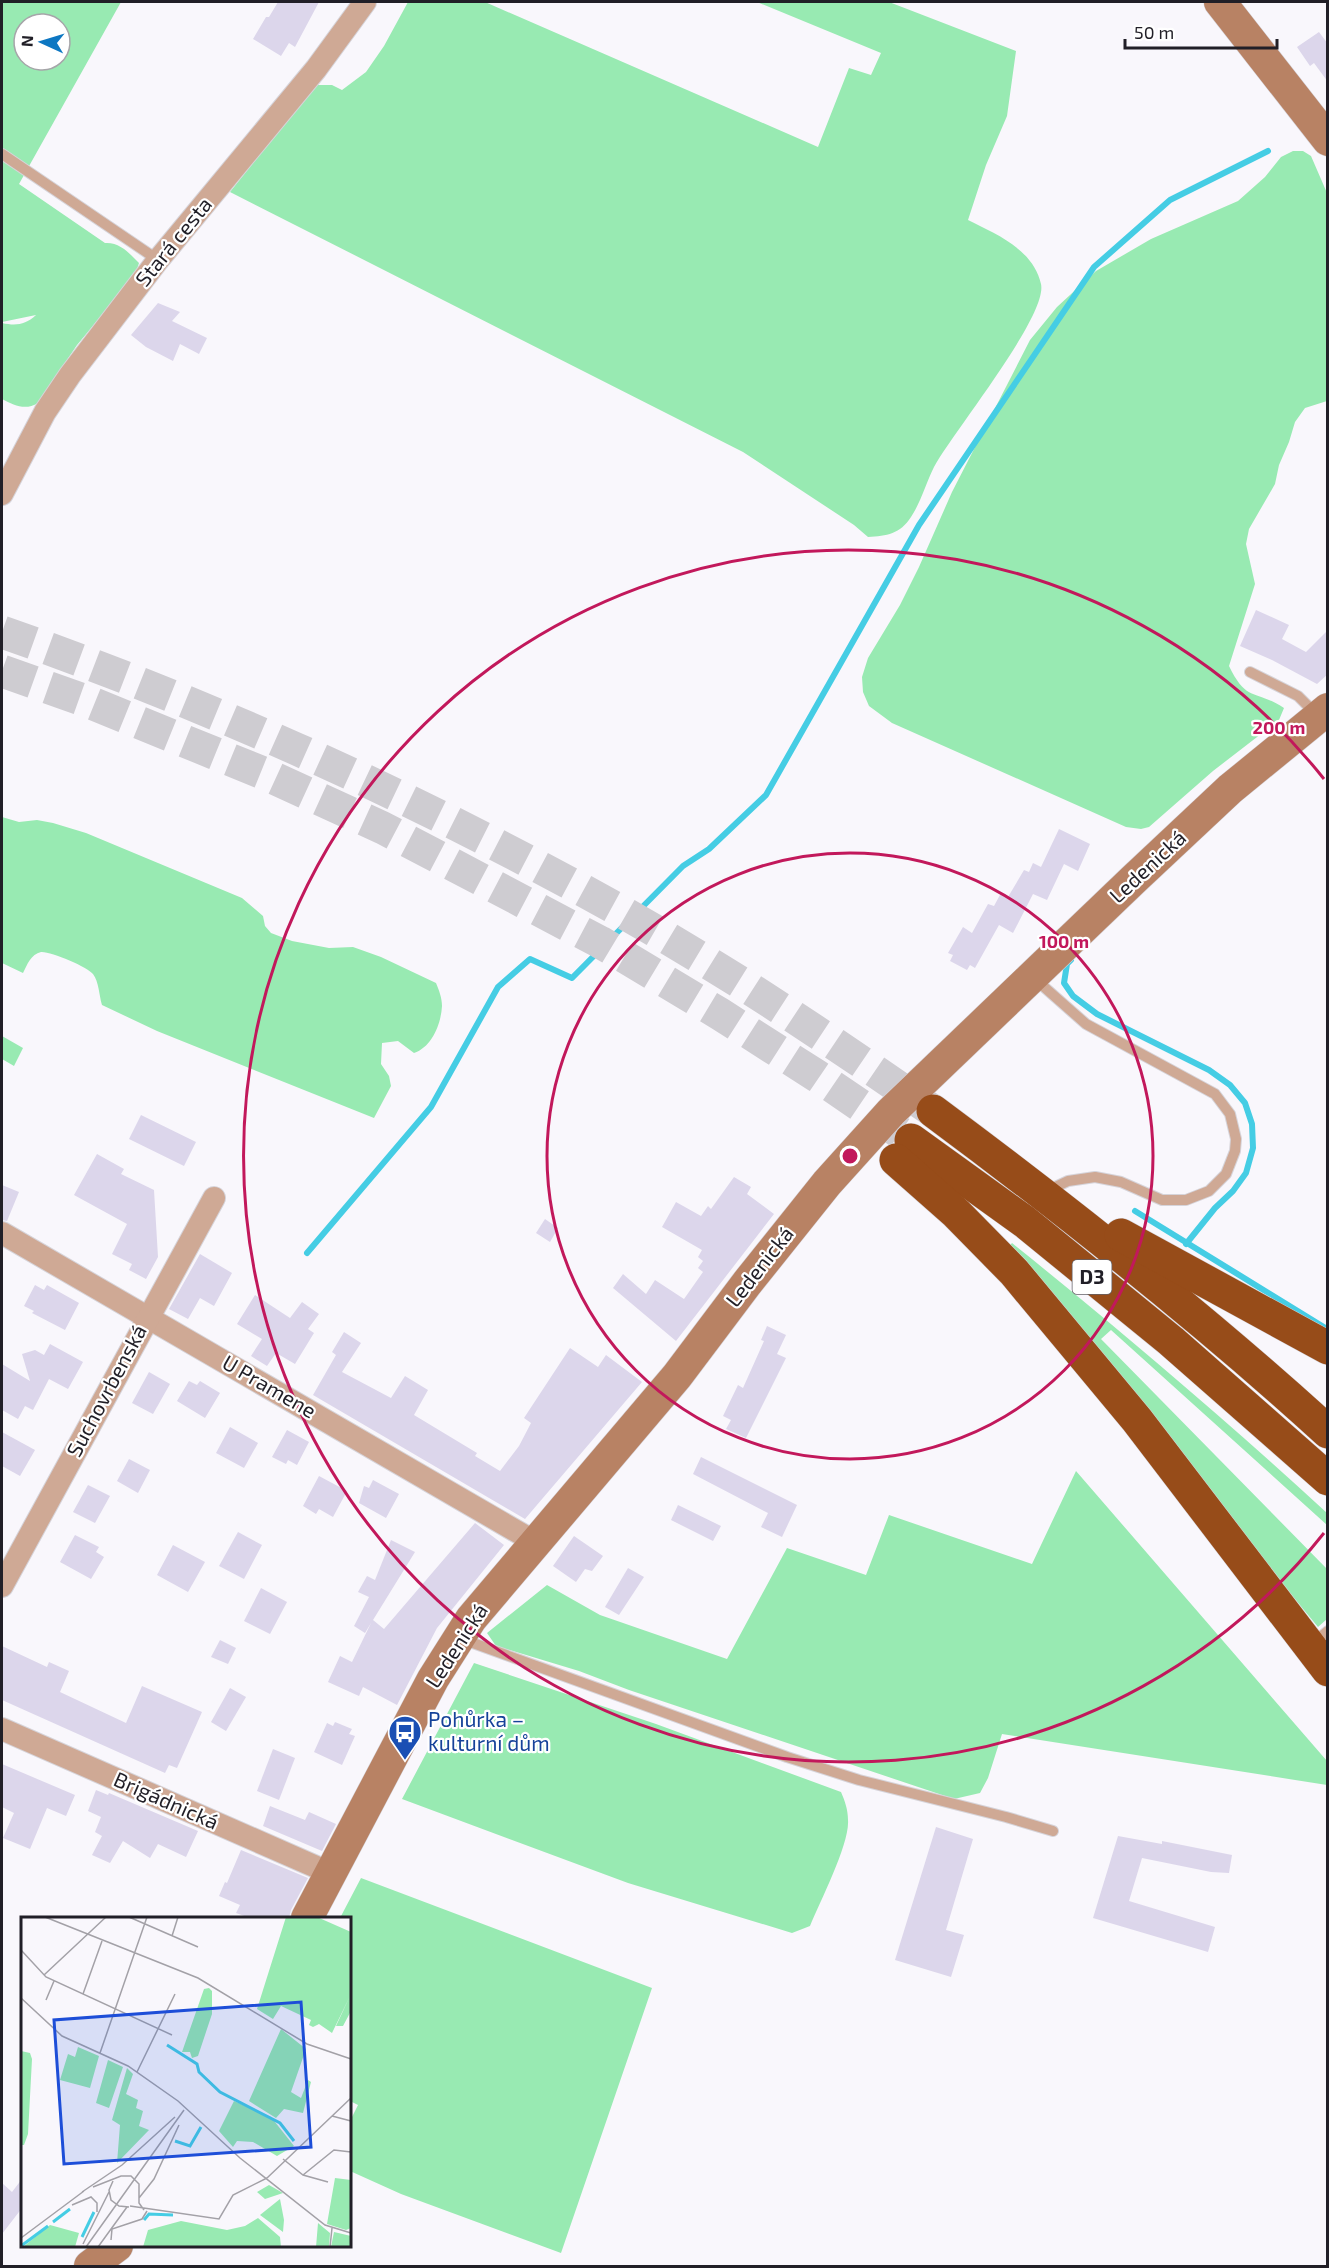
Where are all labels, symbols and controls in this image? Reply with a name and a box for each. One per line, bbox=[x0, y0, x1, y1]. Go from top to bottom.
north arrow bbox=[12, 12, 72, 72]
scale bar bbox=[1125, 12, 1276, 50]
text: 50 m bbox=[1134, 21, 1174, 43]
text: N bbox=[17, 34, 36, 47]
street label: Stará cesta bbox=[129, 191, 216, 291]
text: 200 m bbox=[1253, 716, 1305, 738]
street label: Ledenická bbox=[1104, 824, 1190, 908]
text: 100 m bbox=[1039, 930, 1089, 952]
centre of rings bbox=[840, 1146, 860, 1166]
street label: Ledenická bbox=[720, 1221, 798, 1311]
road number: D3 bbox=[1072, 1260, 1112, 1294]
street label: Suchovrbenská bbox=[60, 1320, 151, 1461]
street label: U Pramene bbox=[218, 1349, 321, 1423]
street label: Ledenická bbox=[419, 1598, 492, 1692]
place label: Pohůrka – kulturní dům bbox=[428, 1706, 550, 1755]
bus stop icon: Pohůrka – kulturní dům bbox=[387, 1714, 423, 1761]
street label: Brigádnická bbox=[110, 1765, 223, 1834]
inset map bbox=[21, 1917, 351, 2247]

